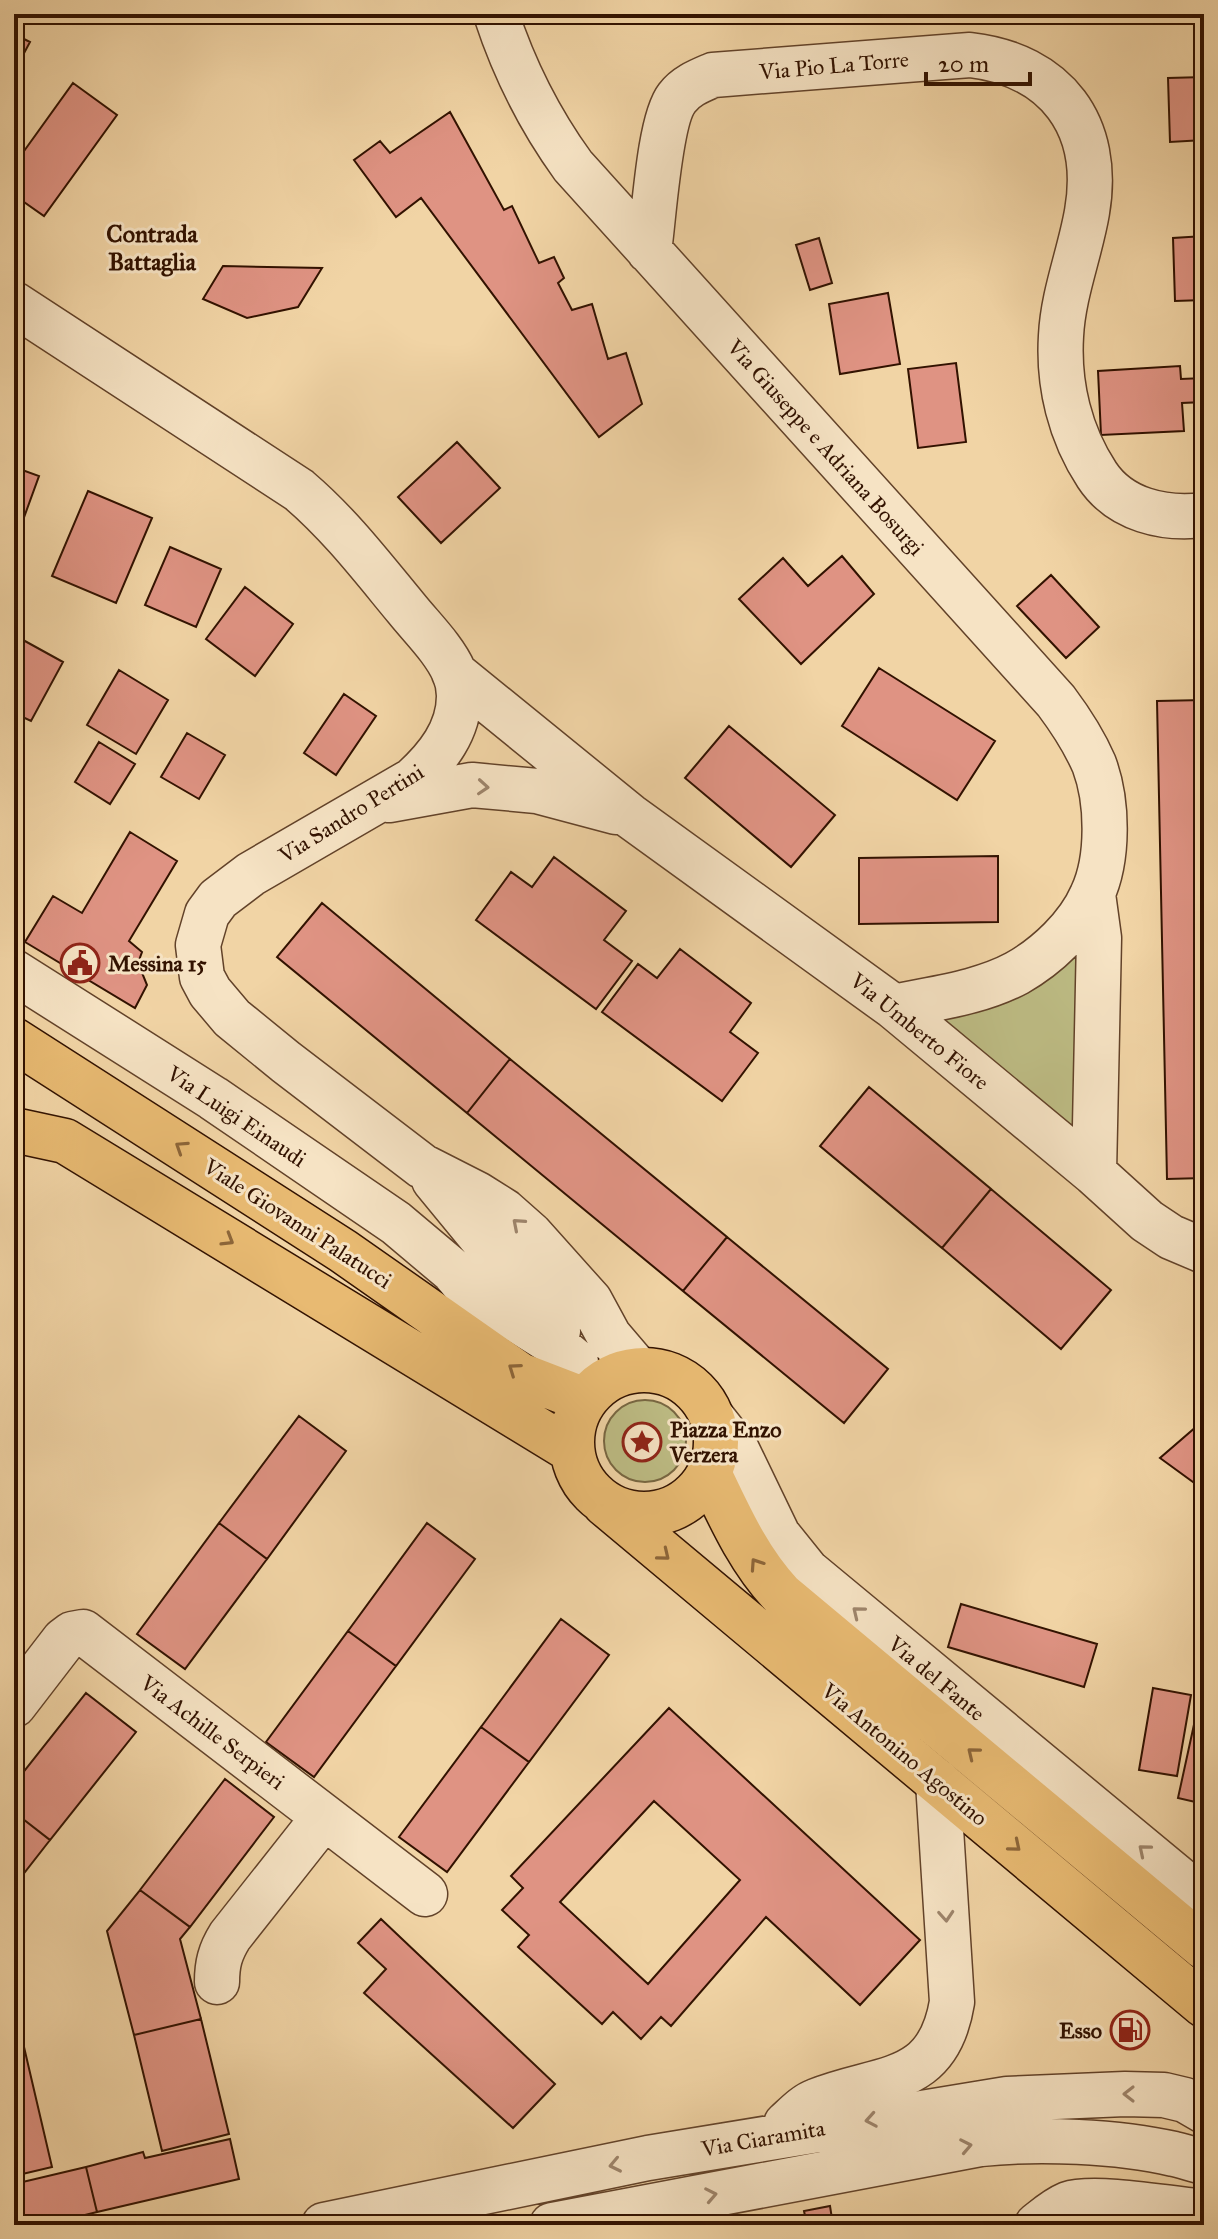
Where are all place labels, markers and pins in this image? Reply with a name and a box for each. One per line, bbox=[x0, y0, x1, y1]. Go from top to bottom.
public building icon: Messina 15 bbox=[59, 942, 101, 984]
place label: Messina 15 bbox=[108, 950, 207, 977]
place label: Piazza Enzo Verzera bbox=[669, 1416, 781, 1468]
place icon: Piazza Enzo Verzera bbox=[621, 1421, 663, 1463]
fuel station icon: Esso bbox=[1109, 2009, 1151, 2051]
place label: Esso bbox=[1059, 2017, 1102, 2044]

